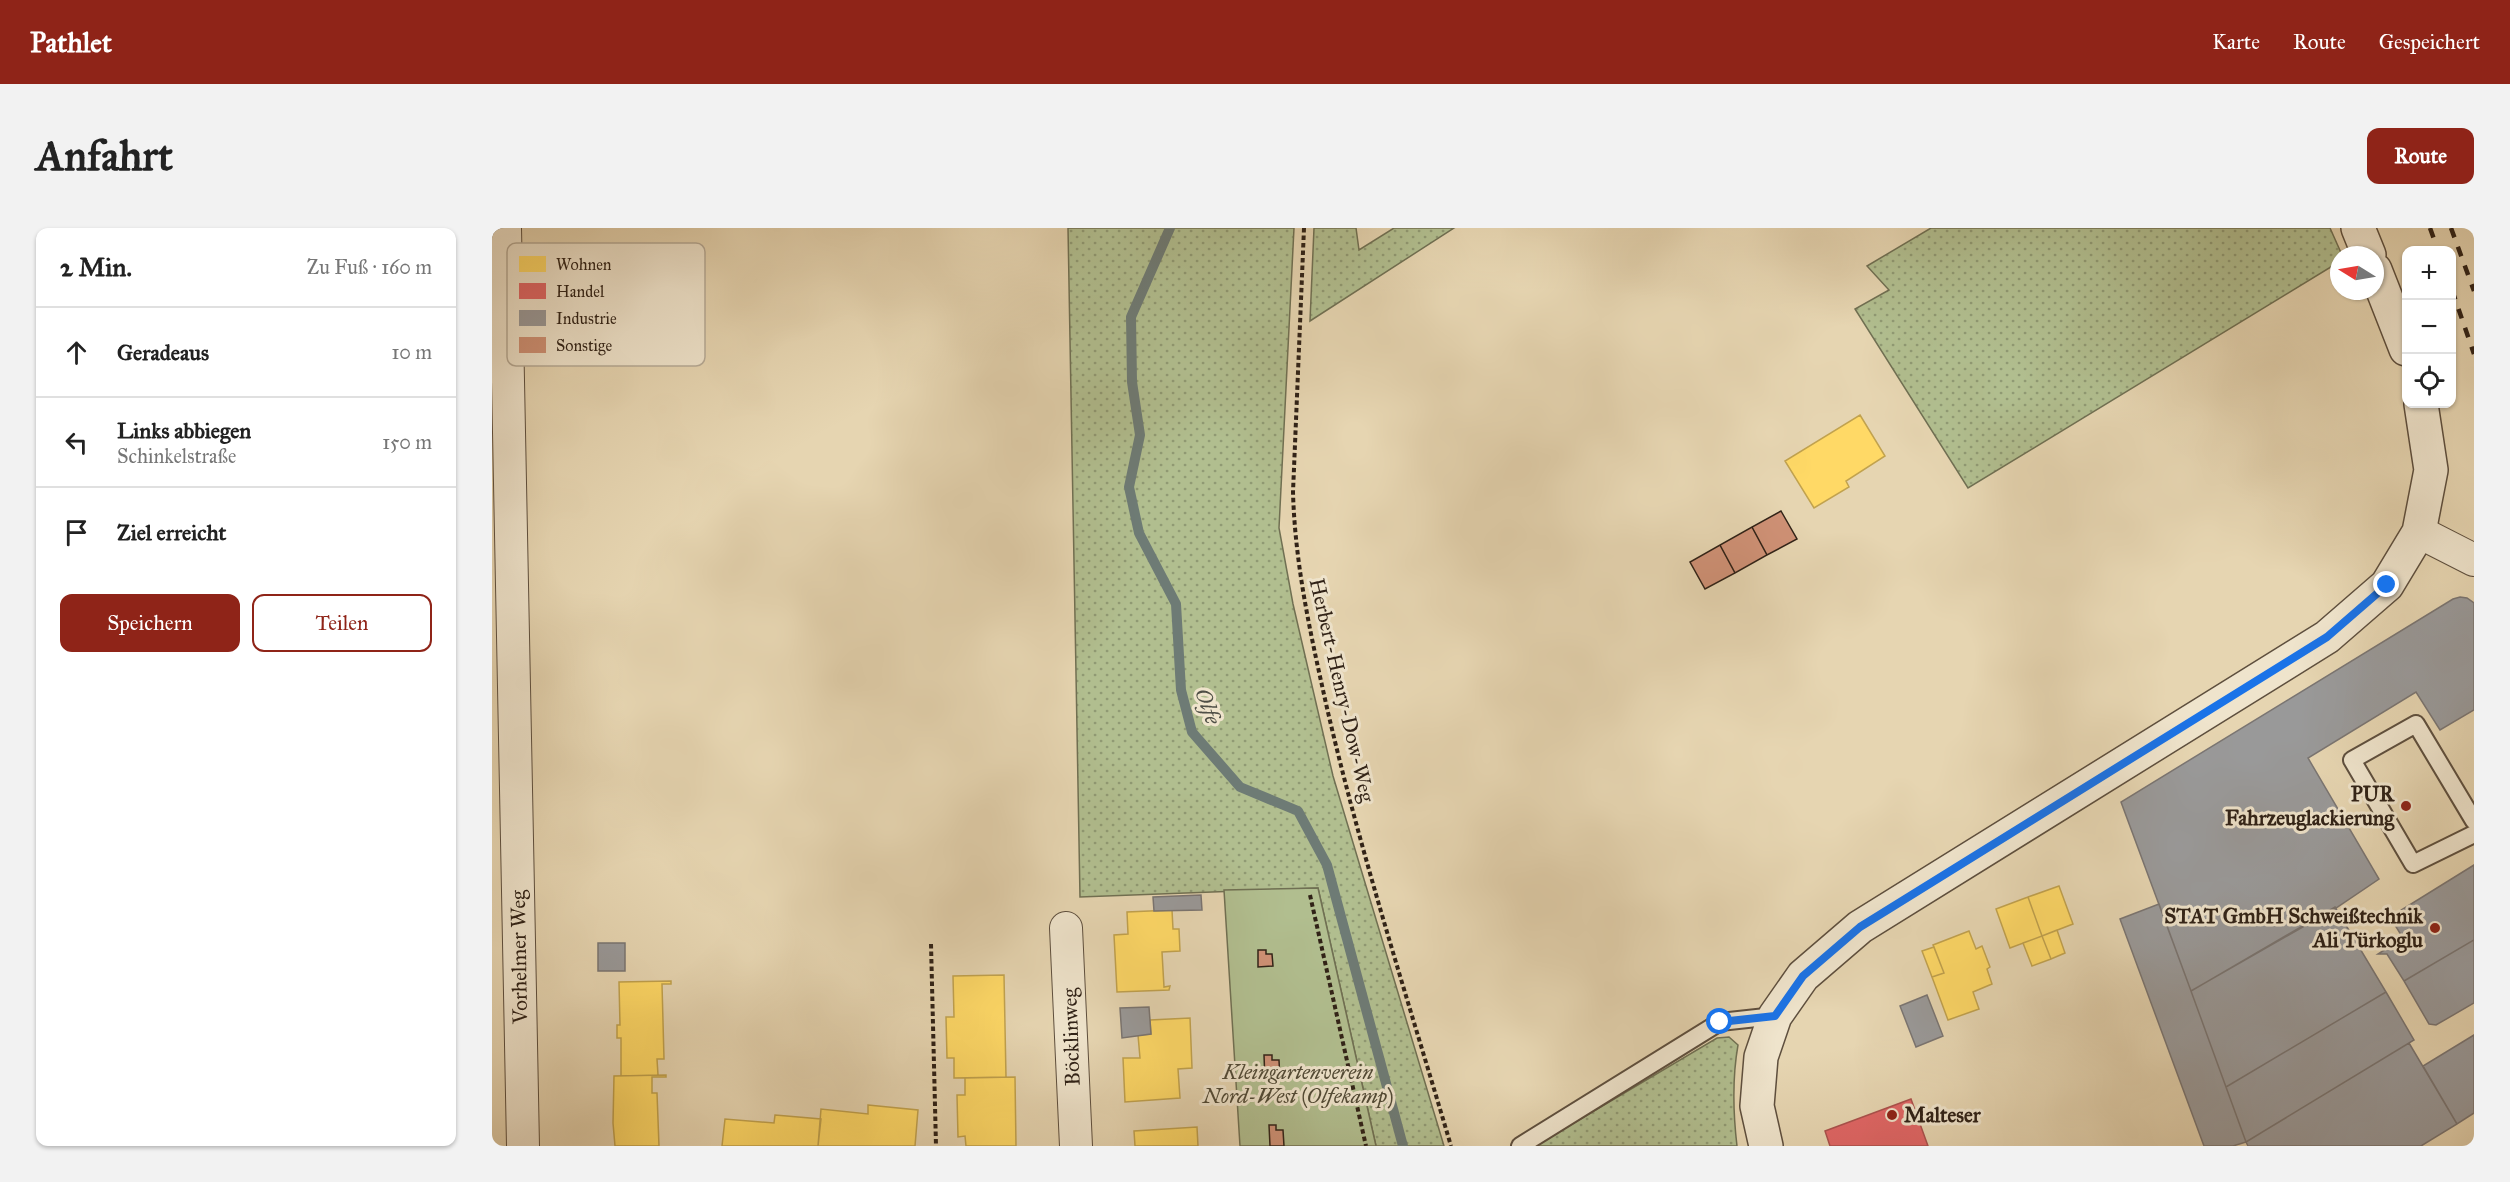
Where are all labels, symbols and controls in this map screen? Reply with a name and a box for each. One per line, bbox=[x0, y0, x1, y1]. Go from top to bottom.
text: Pathlet bbox=[30, 25, 112, 60]
text: Karte bbox=[2212, 29, 2260, 55]
text: Route bbox=[2293, 29, 2346, 55]
text: Gespeichert bbox=[2379, 29, 2480, 55]
button: Route bbox=[2367, 128, 2474, 184]
text: Anfahrt bbox=[36, 130, 173, 182]
legend bbox=[507, 243, 705, 366]
north arrow bbox=[2330, 246, 2384, 300]
map controls bbox=[2402, 246, 2456, 408]
button: + bbox=[2402, 246, 2456, 300]
text: 2 Min. bbox=[60, 251, 132, 283]
text: Zu Fuß · 160 m bbox=[307, 255, 432, 279]
text: Wohnen bbox=[556, 255, 612, 274]
text: Handel bbox=[556, 282, 605, 301]
button: − bbox=[2402, 300, 2456, 354]
text: Industrie bbox=[556, 309, 617, 328]
icon: ahead bbox=[60, 336, 93, 369]
text: Sonstige bbox=[556, 336, 612, 356]
text: Geradeaus bbox=[117, 339, 209, 366]
text: 10 m bbox=[391, 340, 432, 364]
button: locate bbox=[2402, 354, 2456, 408]
text: Links abbiegen bbox=[117, 417, 251, 444]
icon: left bbox=[60, 426, 93, 459]
text: 150 m bbox=[382, 430, 432, 454]
text: Schinkelstraße bbox=[117, 444, 236, 468]
icon: arrive bbox=[60, 516, 93, 549]
text: Ziel erreicht bbox=[117, 519, 226, 546]
route end bbox=[2373, 571, 2399, 597]
street label: Herbert-Henry-Dow-Weg bbox=[1304, 575, 1380, 805]
button: Speichern bbox=[60, 594, 240, 652]
button: Teilen bbox=[252, 594, 432, 652]
water label: Olfe bbox=[1189, 684, 1227, 728]
place label: PUR Fahrzeuglackierung bbox=[2225, 781, 2395, 831]
marker: PUR Fahrzeuglackierung bbox=[2399, 799, 2413, 813]
street label: Vorhelmer Weg bbox=[505, 890, 533, 1025]
place label: STAT GmbH Schweißtechnik Ali Türkoglu bbox=[2164, 903, 2424, 953]
marker: STAT GmbH Schweißtechnik Ali Türkoglu bbox=[2428, 921, 2442, 935]
street label: Böcklinweg bbox=[1056, 987, 1086, 1086]
route start bbox=[1706, 1008, 1732, 1034]
park label: Kleingartenverein Nord-West (Olfekamp) bbox=[1202, 1059, 1393, 1109]
place label: Malteser bbox=[1904, 1102, 1982, 1128]
marker: Malteser bbox=[1885, 1108, 1899, 1122]

